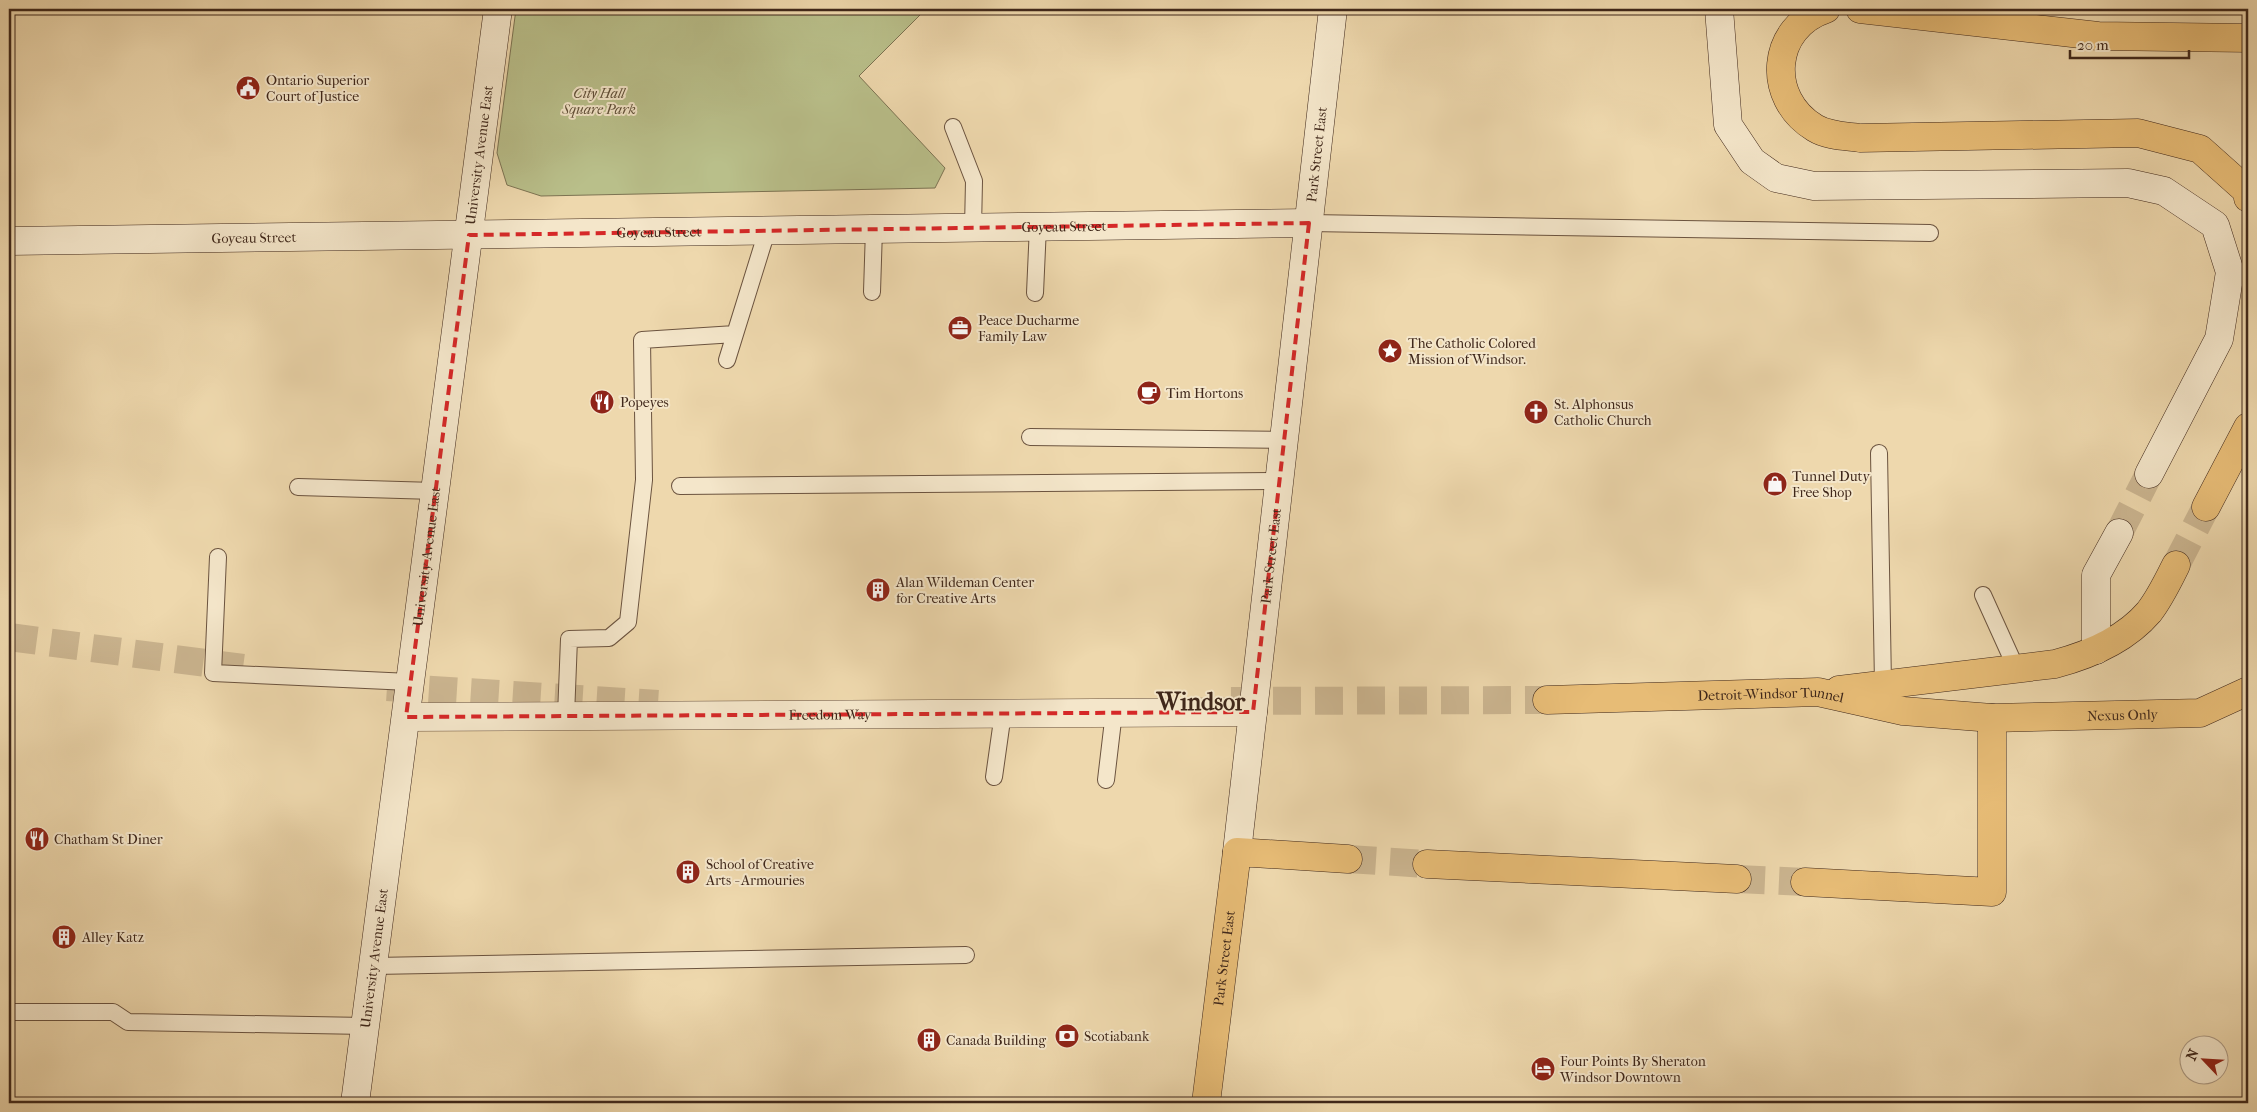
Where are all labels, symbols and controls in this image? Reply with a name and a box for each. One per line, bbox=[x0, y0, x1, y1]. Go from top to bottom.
scale bar bbox=[2070, 28, 2188, 60]
text: 20 m bbox=[2077, 36, 2109, 54]
place label: Ontario Superior Court of Justice bbox=[266, 72, 369, 105]
public building icon: Ontario Superior Court of Justice bbox=[235, 75, 261, 101]
street label: University Avenue East bbox=[461, 84, 496, 226]
park label: City Hall Square Park bbox=[561, 85, 636, 118]
street label: Park Street East bbox=[1303, 106, 1330, 203]
street label: Goyeau Street bbox=[1021, 217, 1107, 235]
street label: Goyeau Street bbox=[616, 223, 702, 241]
street label: Goyeau Street bbox=[211, 229, 297, 247]
place label: Peace Ducharme Family Law bbox=[978, 312, 1079, 345]
office icon: Peace Ducharme Family Law bbox=[947, 315, 973, 341]
place label: The Catholic Colored Mission of Windsor. bbox=[1408, 335, 1536, 368]
place icon: The Catholic Colored Mission of Windsor. bbox=[1377, 338, 1403, 364]
cafe icon: Tim Hortons bbox=[1136, 380, 1162, 406]
place label: Tim Hortons bbox=[1166, 385, 1243, 402]
restaurant icon: Popeyes bbox=[589, 389, 615, 415]
place label: Popeyes bbox=[620, 394, 669, 411]
place label: St. Alphonsus Catholic Church bbox=[1554, 396, 1652, 429]
church icon: St. Alphonsus Catholic Church bbox=[1523, 399, 1549, 425]
place label: Tunnel Duty Free Shop bbox=[1792, 468, 1871, 501]
shop icon: Tunnel Duty Free Shop bbox=[1762, 471, 1788, 497]
street label: University Avenue East bbox=[409, 486, 444, 628]
street label: Park Street East bbox=[1257, 507, 1285, 605]
place label: Alan Wildeman Center for Creative Arts bbox=[895, 574, 1034, 607]
building icon: Alan Wildeman Center for Creative Arts bbox=[865, 577, 891, 603]
street label: Detroit-Windsor Tunnel bbox=[1697, 684, 1846, 706]
district label: Windsor bbox=[1156, 688, 1246, 716]
street label: Freedom Way bbox=[788, 706, 872, 723]
street label: Nexus Only bbox=[2087, 706, 2159, 724]
restaurant icon: Chatham St Diner bbox=[24, 826, 50, 852]
place label: Chatham St Diner bbox=[54, 831, 163, 848]
place label: School of Creative Arts - Armouries bbox=[705, 856, 814, 889]
building icon: School of Creative Arts - Armouries bbox=[675, 859, 701, 885]
street label: University Avenue East bbox=[356, 887, 391, 1029]
street label: Park Street East bbox=[1210, 909, 1238, 1007]
building icon: Alley Katz bbox=[51, 924, 77, 950]
place label: Alley Katz bbox=[81, 929, 144, 946]
bank icon: Scotiabank bbox=[1054, 1023, 1080, 1049]
building icon: Canada Building bbox=[916, 1027, 942, 1053]
place label: Scotiabank bbox=[1084, 1028, 1150, 1045]
place label: Canada Building bbox=[946, 1032, 1046, 1049]
north arrow bbox=[2180, 1034, 2230, 1084]
text: N bbox=[2183, 1046, 2203, 1063]
place label: Four Points By Sheraton Windsor Downtown bbox=[1559, 1053, 1706, 1086]
hotel icon: Four Points By Sheraton Windsor Downtown bbox=[1530, 1056, 1556, 1082]

